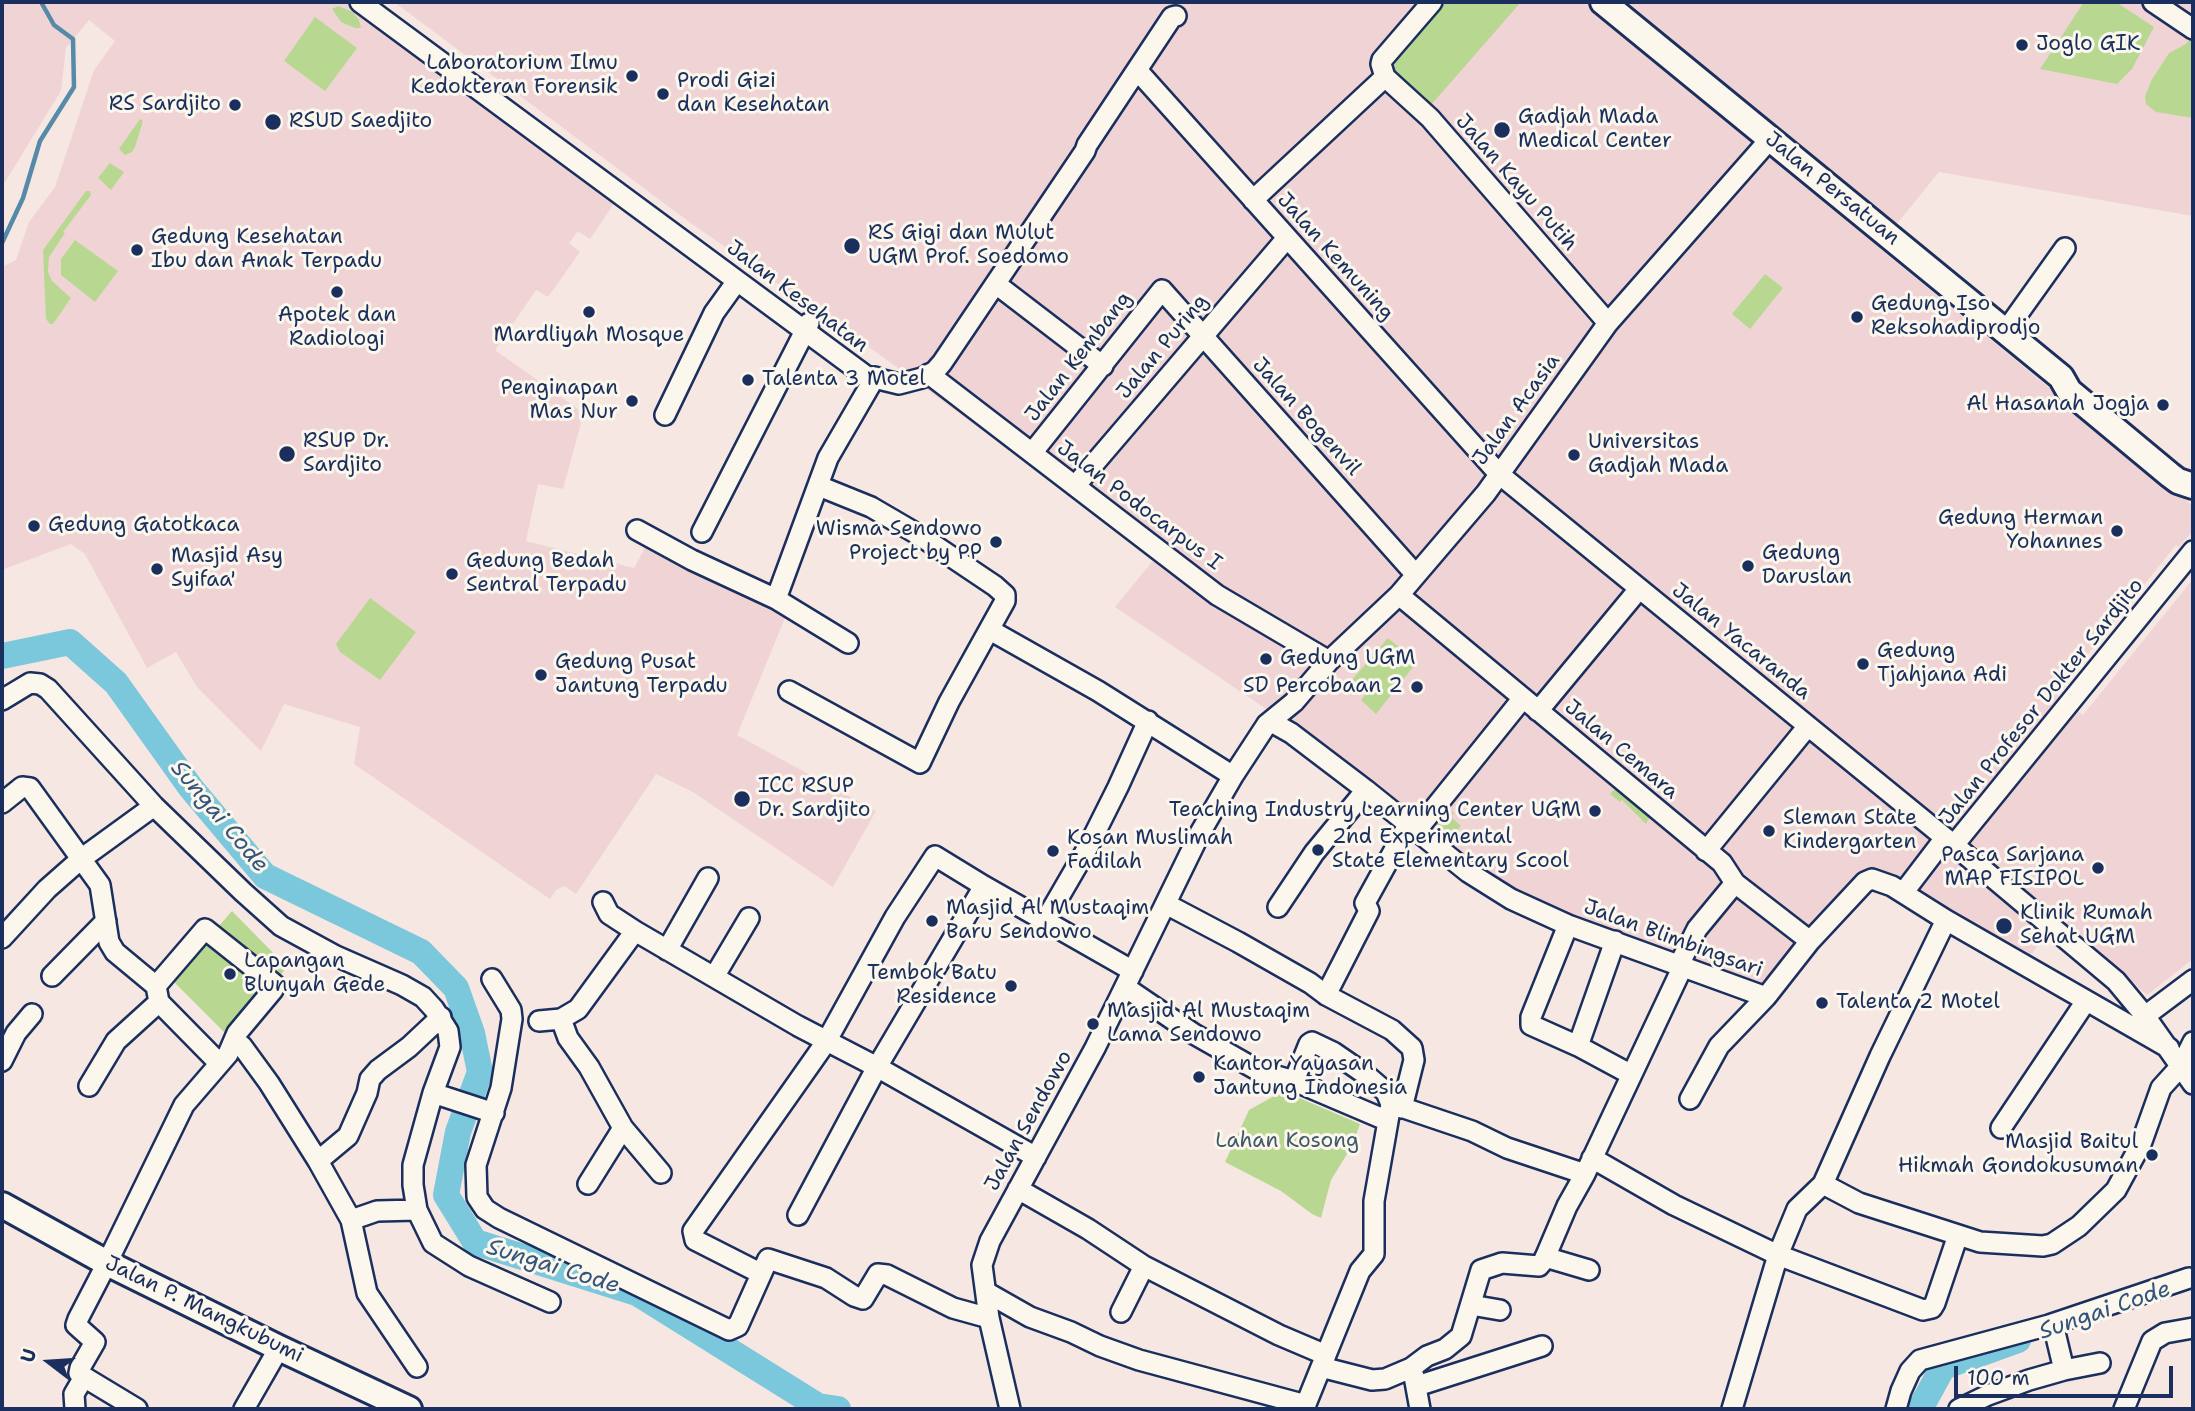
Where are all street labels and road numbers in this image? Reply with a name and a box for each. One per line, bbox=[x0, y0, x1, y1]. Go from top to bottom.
street label: Jalan Kayu Putih bbox=[1450, 109, 1582, 257]
street label: Jalan Persatuan bbox=[1760, 127, 1904, 251]
street label: Jalan Kemuning bbox=[1271, 188, 1399, 326]
street label: Jalan Kesehatan bbox=[721, 235, 873, 359]
street label: Jalan Kembang bbox=[1020, 287, 1138, 427]
street label: Jalan Puring bbox=[1112, 290, 1214, 404]
street label: Jalan Acasia bbox=[1468, 349, 1566, 471]
street label: Jalan Bogenvil bbox=[1246, 353, 1366, 481]
street label: Jalan Podocarpus I bbox=[1052, 436, 1226, 576]
street label: Jalan Profesor Dokter Sardjito bbox=[1935, 574, 2149, 830]
street label: Jalan Yacaranda bbox=[1666, 578, 1816, 706]
street label: Jalan Cemara bbox=[1559, 695, 1683, 805]
street label: Jalan Blimbingsari bbox=[1580, 895, 1766, 983]
street label: Jalan Sendowo bbox=[980, 1046, 1078, 1196]
street label: Jalan P. Mangkubumi bbox=[101, 1251, 307, 1369]

